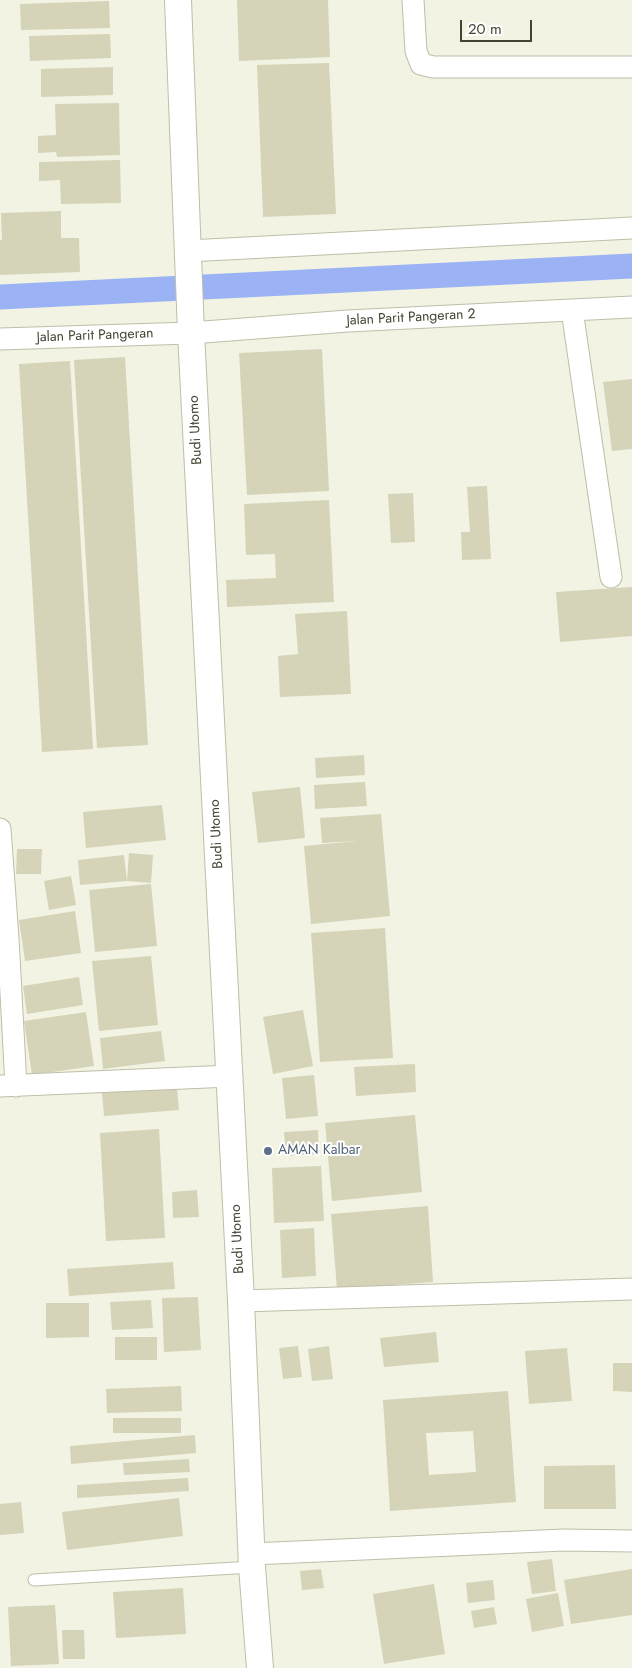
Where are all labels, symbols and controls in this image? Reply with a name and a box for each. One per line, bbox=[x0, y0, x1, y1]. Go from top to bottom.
scale bar bbox=[462, 10, 534, 42]
text: 20 m bbox=[468, 18, 502, 40]
street label: Jalan Parit Pangeran 2 bbox=[346, 306, 476, 330]
street label: Jalan Parit Pangeran bbox=[36, 326, 154, 346]
street label: Budi Utomo bbox=[186, 395, 206, 465]
street label: Budi Utomo bbox=[207, 799, 227, 869]
place label: AMAN Kalbar bbox=[278, 1143, 360, 1159]
marker: AMAN Kalbar bbox=[262, 1145, 274, 1157]
street label: Budi Utomo bbox=[228, 1204, 248, 1274]

